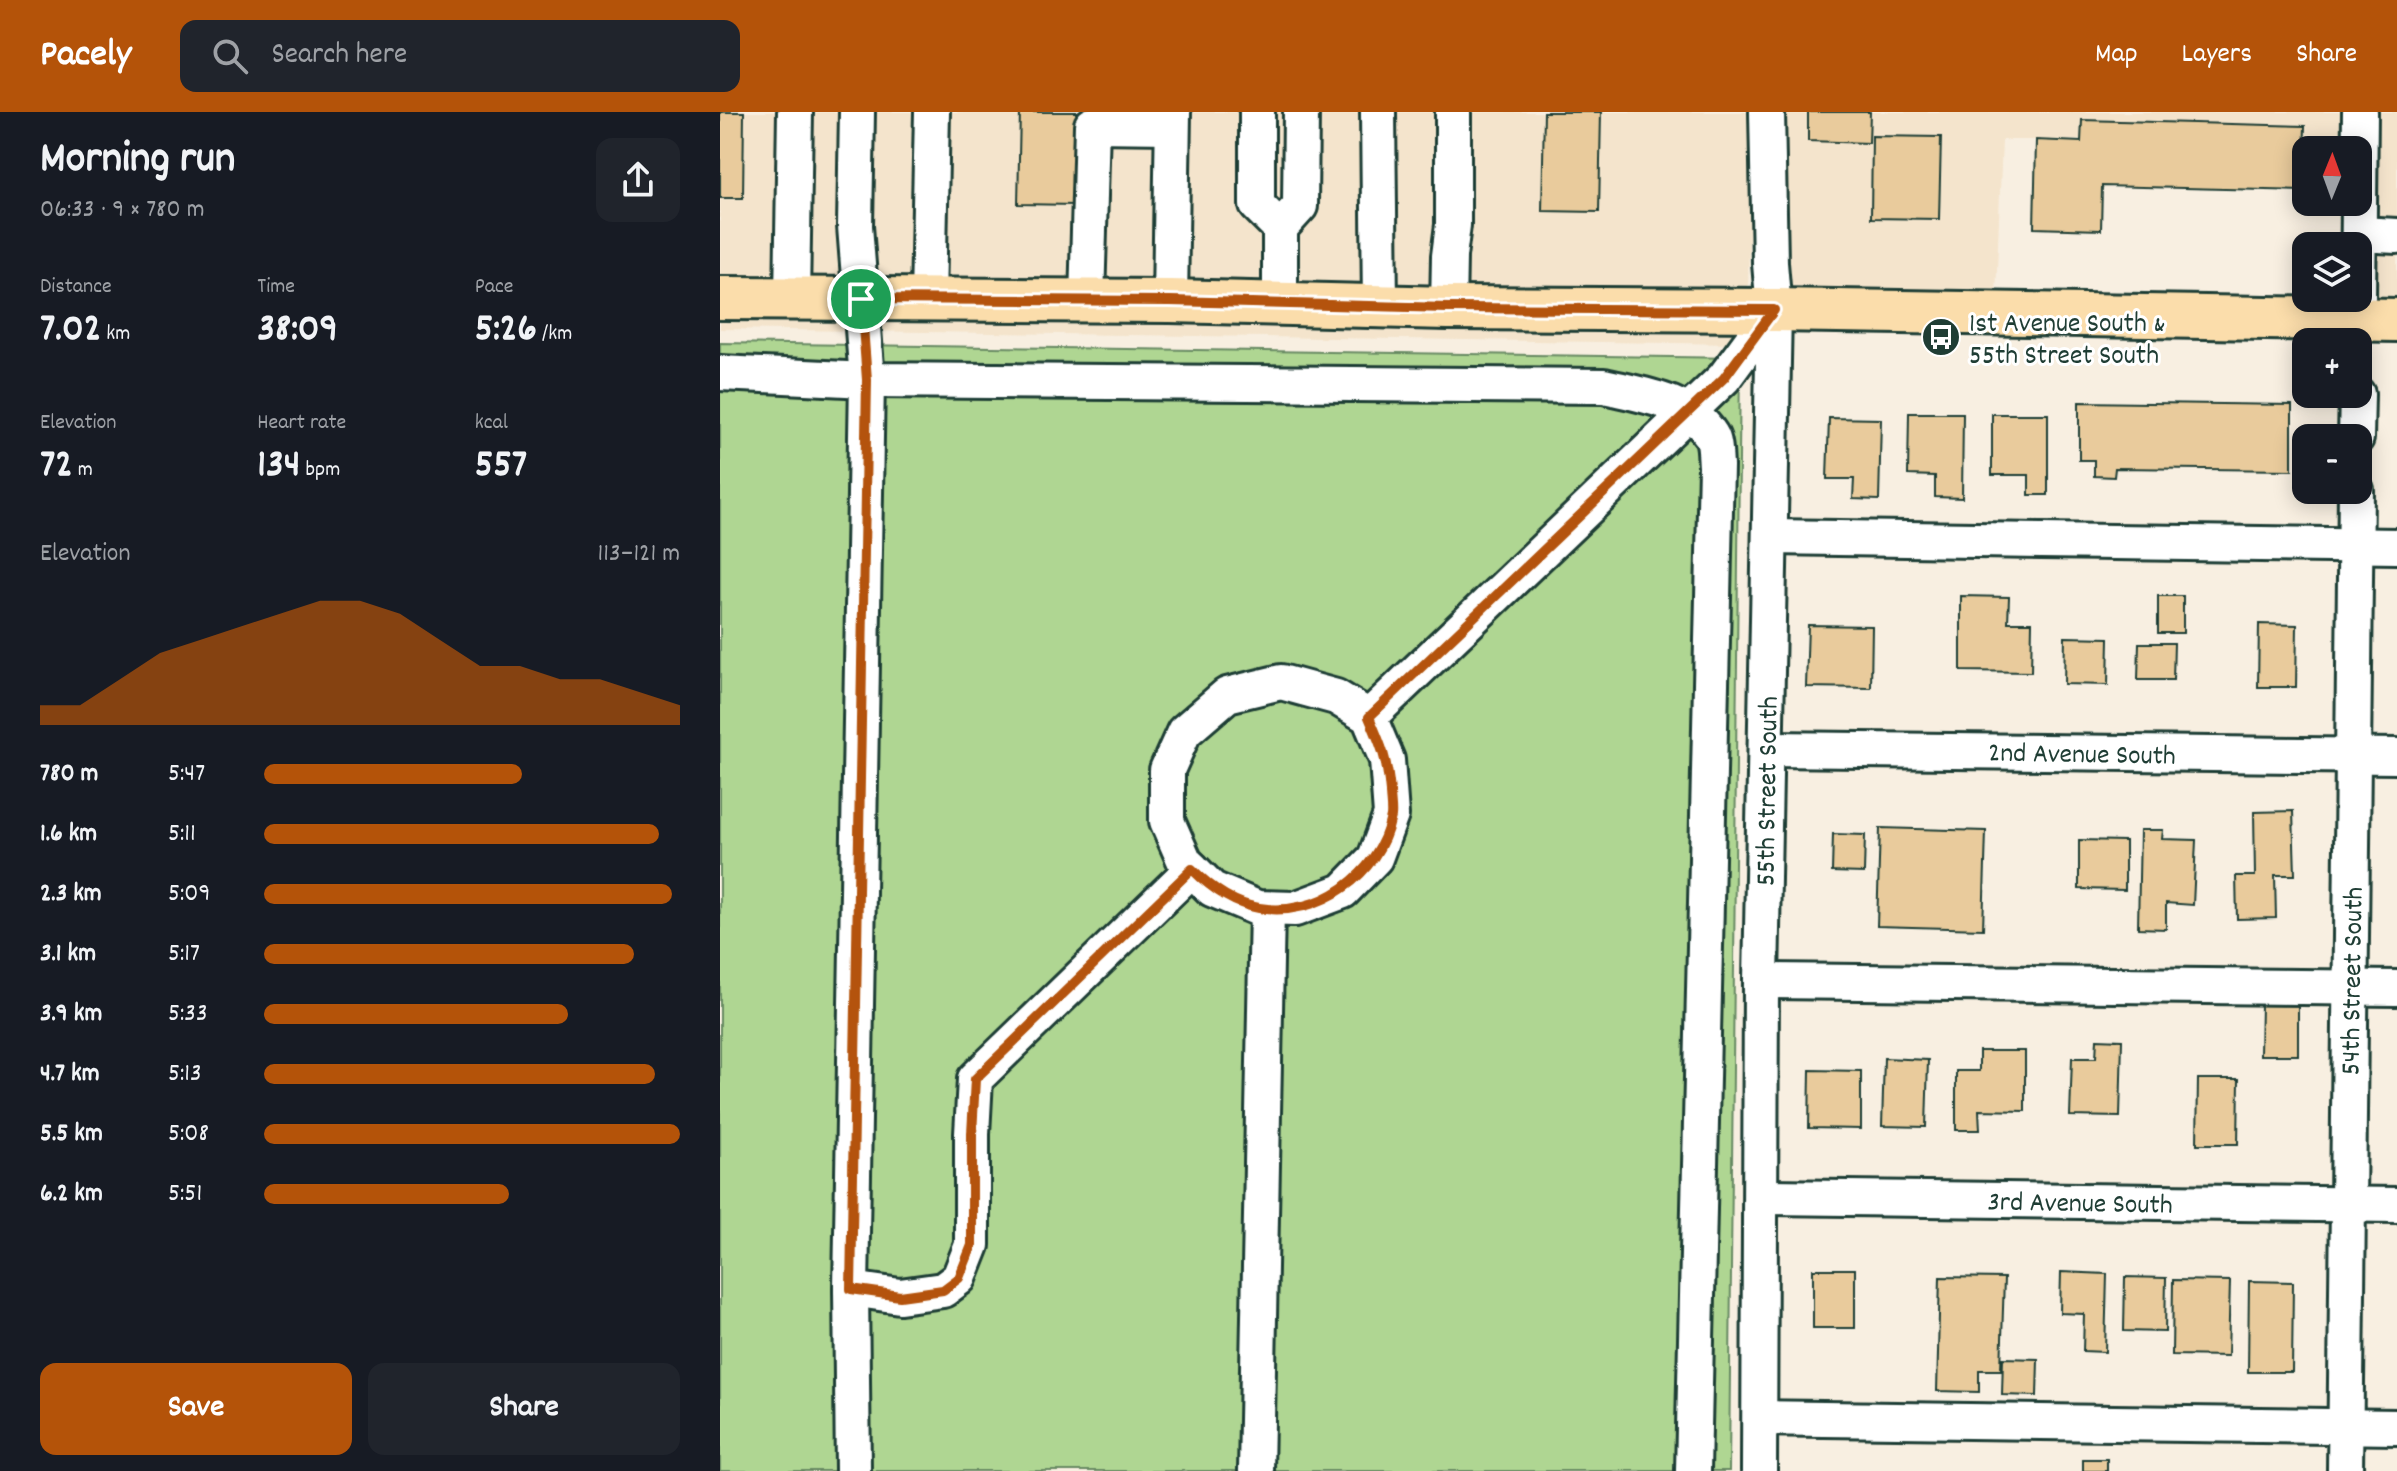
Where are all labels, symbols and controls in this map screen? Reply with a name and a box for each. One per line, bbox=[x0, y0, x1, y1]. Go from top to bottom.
search box bbox=[180, 20, 740, 92]
text: Pacely bbox=[40, 29, 132, 84]
icon: search bbox=[208, 34, 252, 78]
text: Search here bbox=[272, 35, 407, 78]
text: Map bbox=[2095, 36, 2138, 76]
text: Layers bbox=[2182, 36, 2252, 76]
text: Share bbox=[2296, 36, 2357, 76]
text: Morning run bbox=[40, 130, 235, 193]
north arrow bbox=[2292, 136, 2372, 216]
map controls bbox=[2292, 136, 2372, 504]
button: share bbox=[596, 138, 680, 222]
text: 06:33 · 9 × 780 m bbox=[40, 192, 205, 229]
button: layers bbox=[2292, 232, 2372, 312]
pin bbox=[827, 265, 895, 333]
text: Distance bbox=[40, 272, 112, 303]
text: Time bbox=[257, 272, 295, 303]
text: Pace bbox=[475, 272, 514, 303]
icon: arrive bbox=[839, 277, 883, 321]
text: 7.02 bbox=[40, 303, 101, 360]
text: 38:09 bbox=[257, 303, 338, 360]
text: 5:26 bbox=[475, 303, 537, 360]
place label: 1st Avenue South & 55th Street South bbox=[1969, 306, 2165, 378]
bus stop icon: 1st Avenue South & 55th Street South bbox=[1920, 316, 1962, 358]
text: km bbox=[101, 319, 130, 350]
text: /km bbox=[537, 319, 572, 350]
button: + bbox=[2292, 328, 2372, 408]
text: Elevation bbox=[40, 408, 117, 439]
text: Heart rate bbox=[257, 408, 346, 439]
text: kcal bbox=[475, 408, 508, 439]
button: − bbox=[2292, 424, 2372, 504]
text: 72 bbox=[40, 439, 73, 496]
text: 134 bbox=[257, 439, 300, 496]
text: 557 bbox=[475, 439, 527, 496]
text: m bbox=[73, 455, 93, 486]
text: bpm bbox=[300, 455, 340, 486]
text: Elevation bbox=[40, 536, 130, 573]
text: 113–121 m bbox=[598, 536, 680, 573]
street label: 55th Street South bbox=[1748, 696, 1792, 886]
street label: 2nd Avenue South bbox=[1988, 735, 2176, 779]
text: 780 m bbox=[40, 756, 98, 793]
text: 5:47 bbox=[168, 756, 205, 793]
text: 1.6 km bbox=[40, 816, 97, 853]
text: 5:11 bbox=[168, 816, 196, 853]
text: 2.3 km bbox=[40, 876, 102, 913]
text: 5:09 bbox=[168, 876, 210, 913]
street label: 54th Street South bbox=[2333, 886, 2377, 1076]
text: 3.1 km bbox=[40, 936, 96, 973]
text: 5:17 bbox=[168, 936, 200, 973]
text: 3.9 km bbox=[40, 996, 102, 1033]
text: 5:33 bbox=[168, 996, 207, 1033]
text: 4.7 km bbox=[40, 1056, 100, 1093]
text: 5:13 bbox=[168, 1056, 202, 1093]
text: 5.5 km bbox=[40, 1116, 103, 1153]
text: 5:08 bbox=[168, 1116, 209, 1153]
text: 6.2 km bbox=[40, 1176, 103, 1213]
text: 5:51 bbox=[168, 1176, 202, 1213]
street label: 3rd Avenue South bbox=[1987, 1184, 2173, 1228]
button: Save bbox=[40, 1363, 352, 1455]
button: Share bbox=[368, 1363, 680, 1455]

